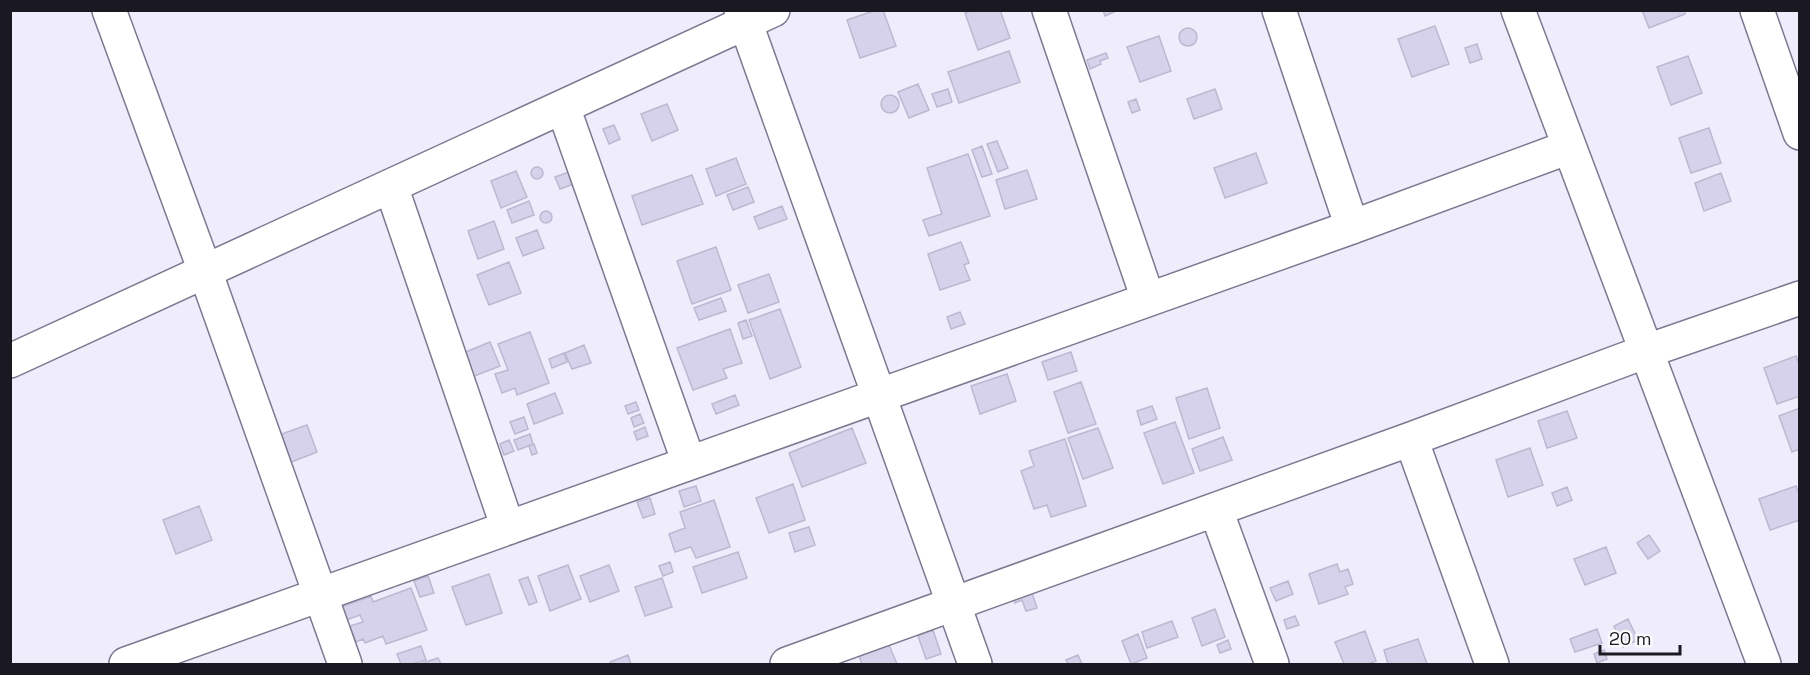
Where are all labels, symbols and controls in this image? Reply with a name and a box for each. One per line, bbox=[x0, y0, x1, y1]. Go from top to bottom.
scale bar bbox=[1600, 618, 1680, 656]
text: 20 m bbox=[1609, 627, 1652, 650]

